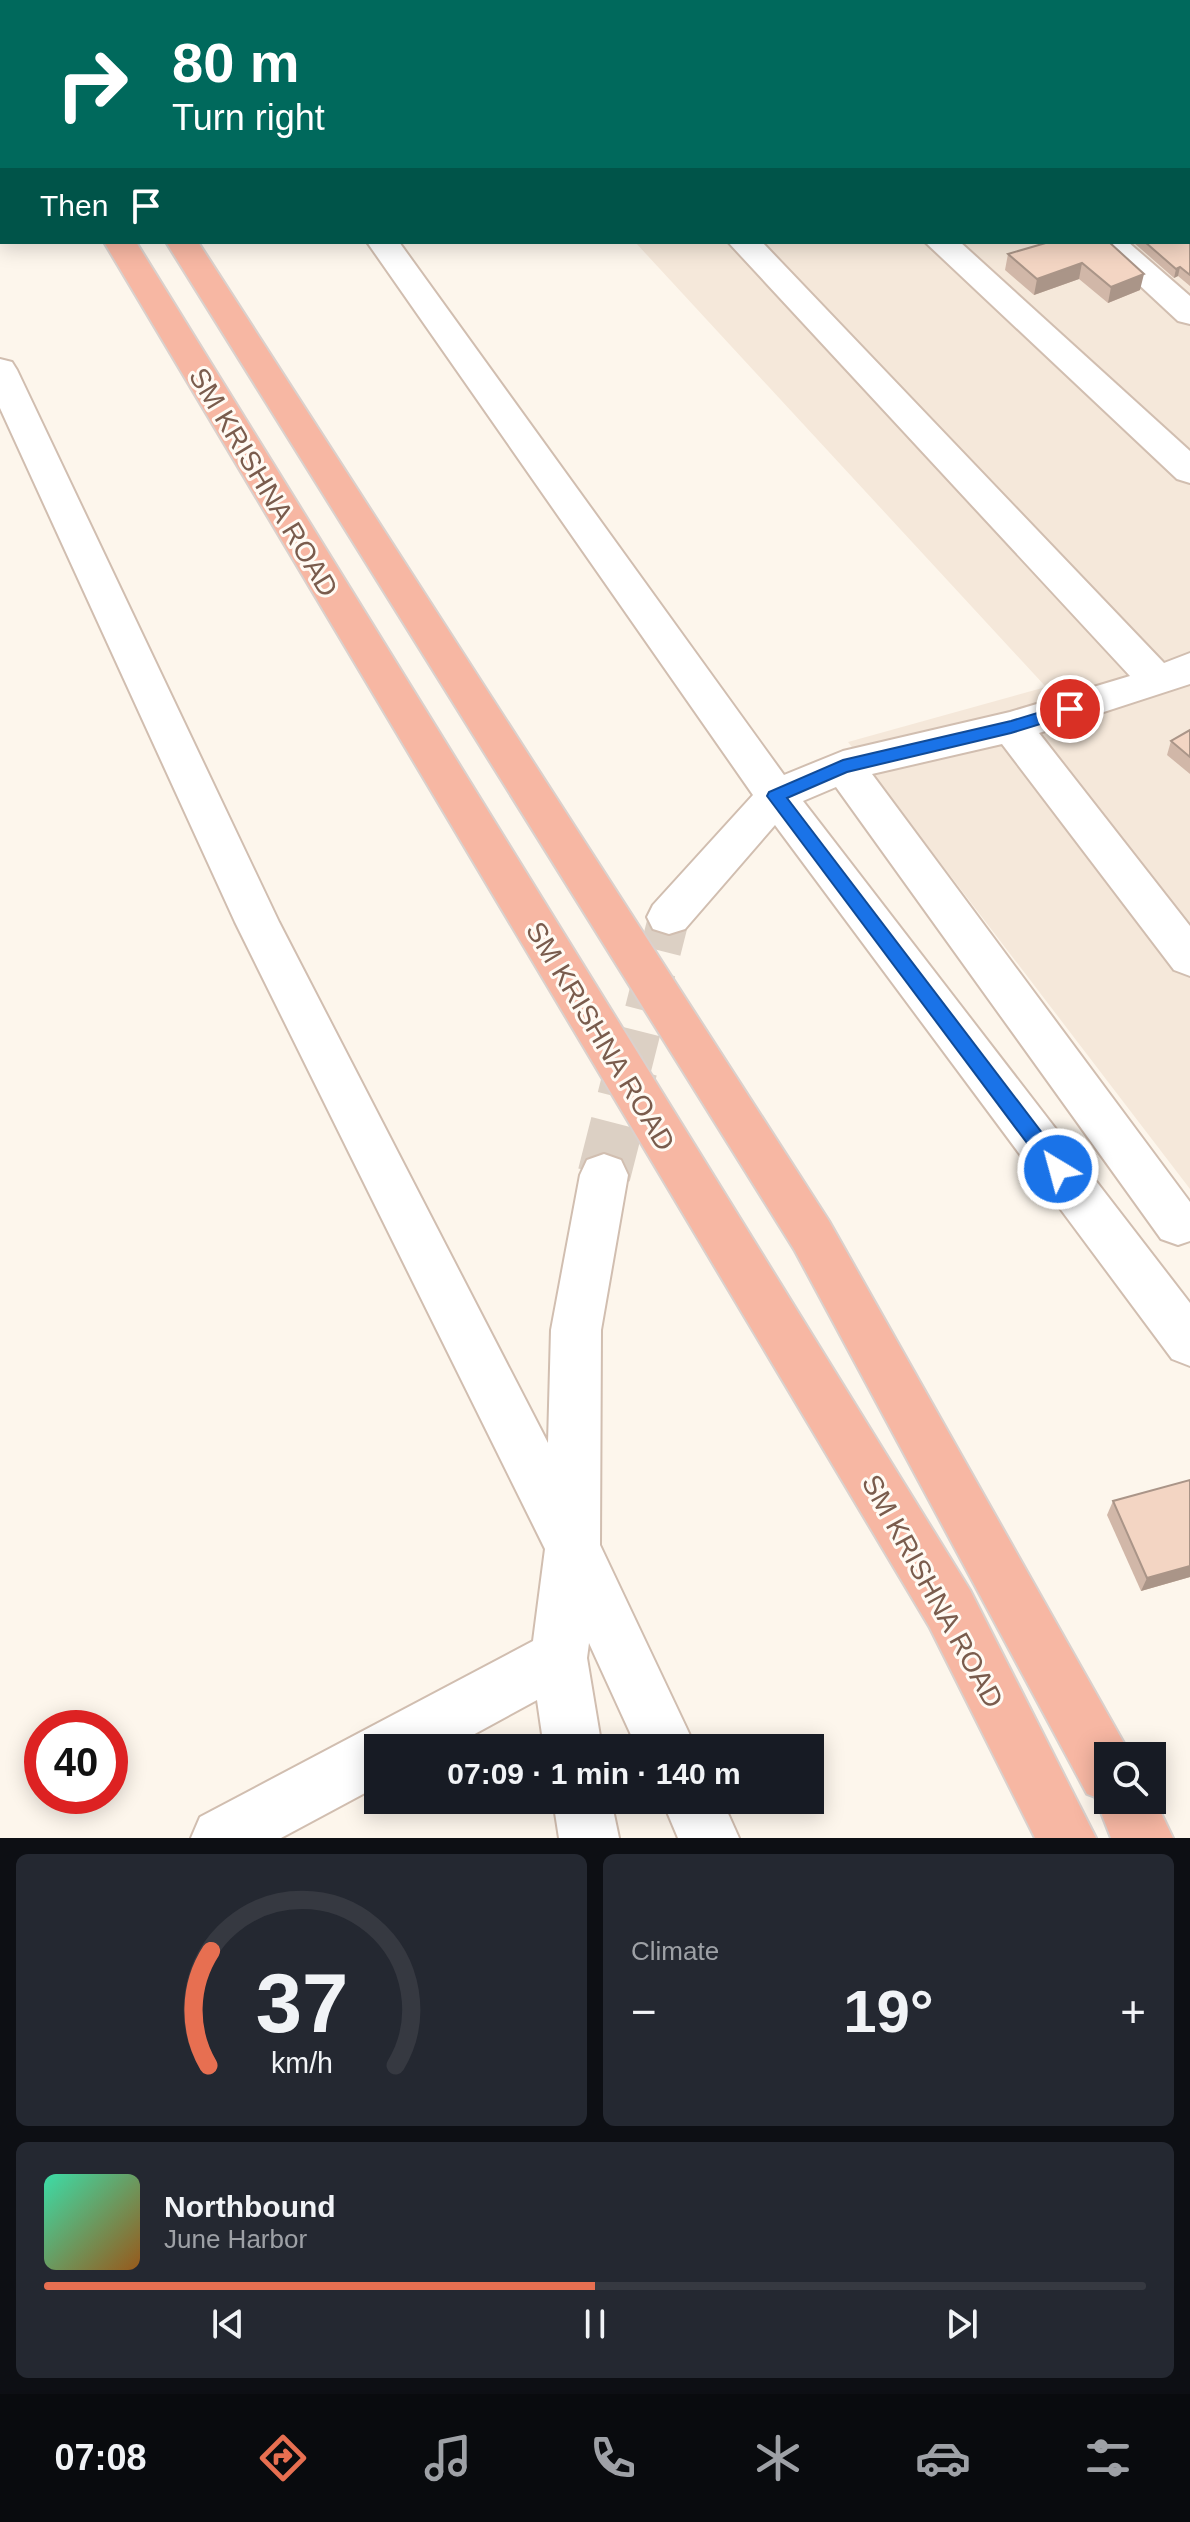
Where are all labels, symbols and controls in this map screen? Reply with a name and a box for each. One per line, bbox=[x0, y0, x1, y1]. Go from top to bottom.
text: 80 m bbox=[172, 31, 300, 94]
icon: right bbox=[40, 32, 144, 136]
text: Turn right bbox=[172, 97, 325, 138]
icon: arrive bbox=[124, 184, 168, 228]
text: Then bbox=[40, 189, 108, 222]
street label: SM KRISHNA ROAD bbox=[183, 362, 344, 602]
pin bbox=[1036, 675, 1104, 743]
icon: arrive bbox=[1048, 687, 1092, 731]
street label: SM KRISHNA ROAD bbox=[520, 916, 681, 1156]
position arrow bbox=[1016, 1127, 1100, 1211]
street label: SM KRISHNA ROAD bbox=[856, 1469, 1009, 1713]
speed limit sign: 40 bbox=[24, 1710, 128, 1814]
map controls bbox=[1094, 1742, 1166, 1814]
button: search bbox=[1094, 1742, 1166, 1814]
text: 07:09 · 1 min · 140 m bbox=[447, 1757, 741, 1790]
text: Climate bbox=[631, 1936, 719, 1966]
text: 37 bbox=[255, 1957, 348, 2050]
text: 19° bbox=[843, 1978, 934, 2045]
text: − bbox=[631, 1987, 657, 2036]
text: + bbox=[1120, 1987, 1146, 2036]
text: km/h bbox=[271, 2047, 332, 2079]
text: Northbound bbox=[164, 2190, 336, 2223]
text: June Harbor bbox=[164, 2224, 307, 2254]
icon: previous bbox=[206, 2302, 250, 2346]
icon: pause bbox=[573, 2302, 617, 2346]
icon: next bbox=[940, 2302, 984, 2346]
icon: directions bbox=[255, 2430, 311, 2486]
icon: music bbox=[420, 2430, 476, 2486]
icon: phone bbox=[585, 2430, 641, 2486]
icon: climate bbox=[750, 2430, 806, 2486]
icon: car bbox=[915, 2430, 971, 2486]
icon: filters bbox=[1080, 2430, 1136, 2486]
text: 07:08 bbox=[54, 2437, 147, 2478]

